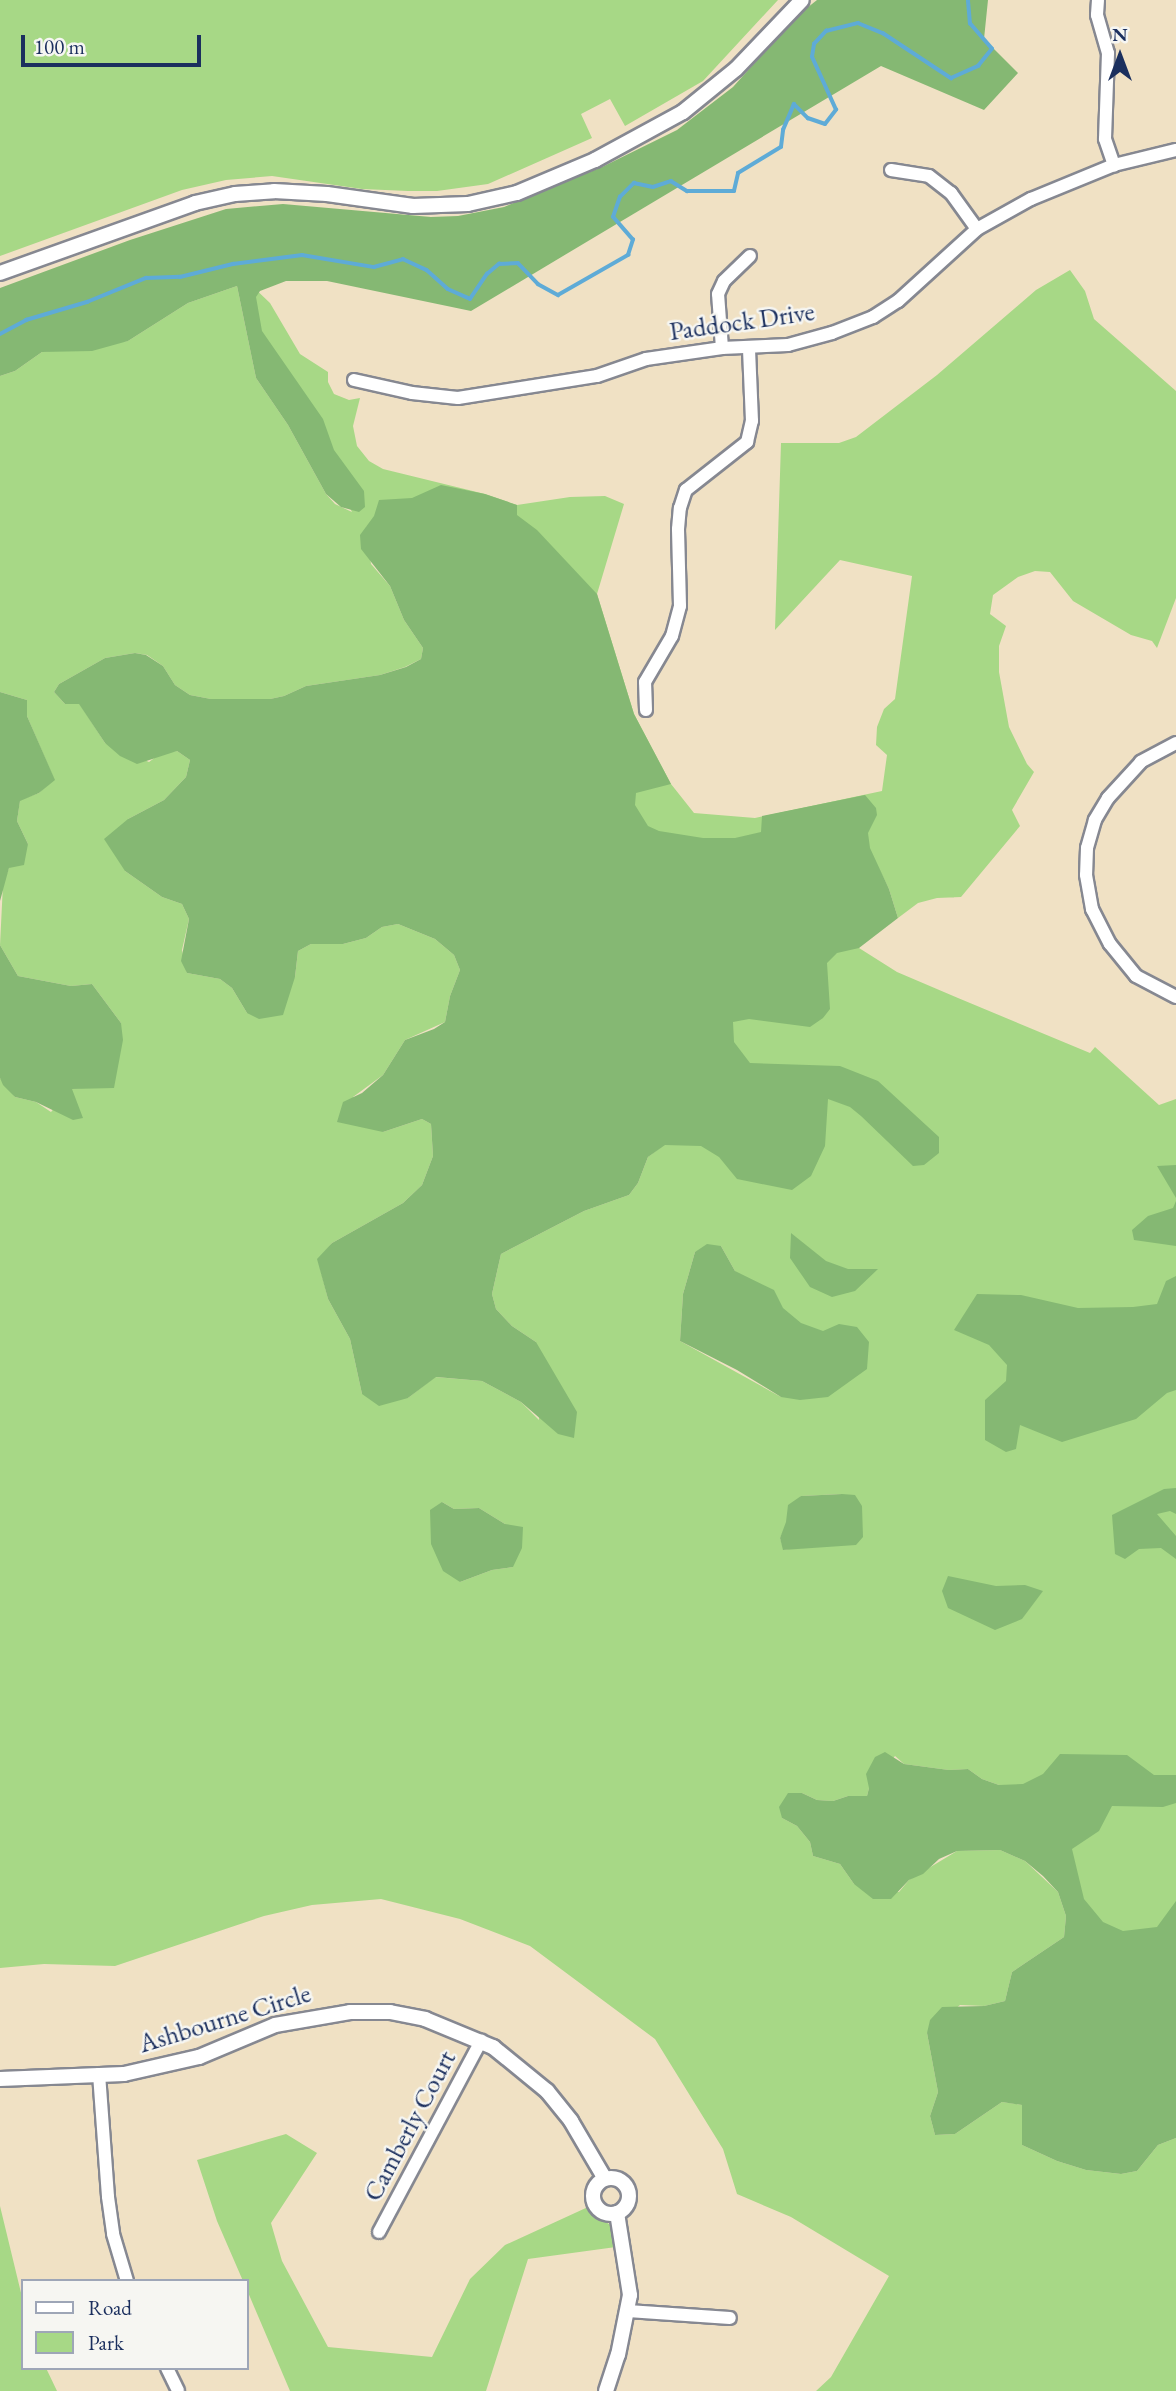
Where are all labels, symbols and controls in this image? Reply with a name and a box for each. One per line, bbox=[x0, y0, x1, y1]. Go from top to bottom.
scale bar bbox=[24, 21, 205, 65]
north arrow bbox=[1085, 21, 1155, 91]
text: N bbox=[1112, 22, 1128, 47]
text: 100 m bbox=[34, 33, 85, 60]
street label: Paddock Drive bbox=[667, 296, 817, 348]
street label: Ashbourne Circle bbox=[135, 1978, 315, 2060]
street label: Camberly Court bbox=[357, 2045, 463, 2207]
legend bbox=[21, 2279, 248, 2370]
text: Road bbox=[88, 2294, 132, 2321]
text: Park bbox=[88, 2329, 124, 2356]

